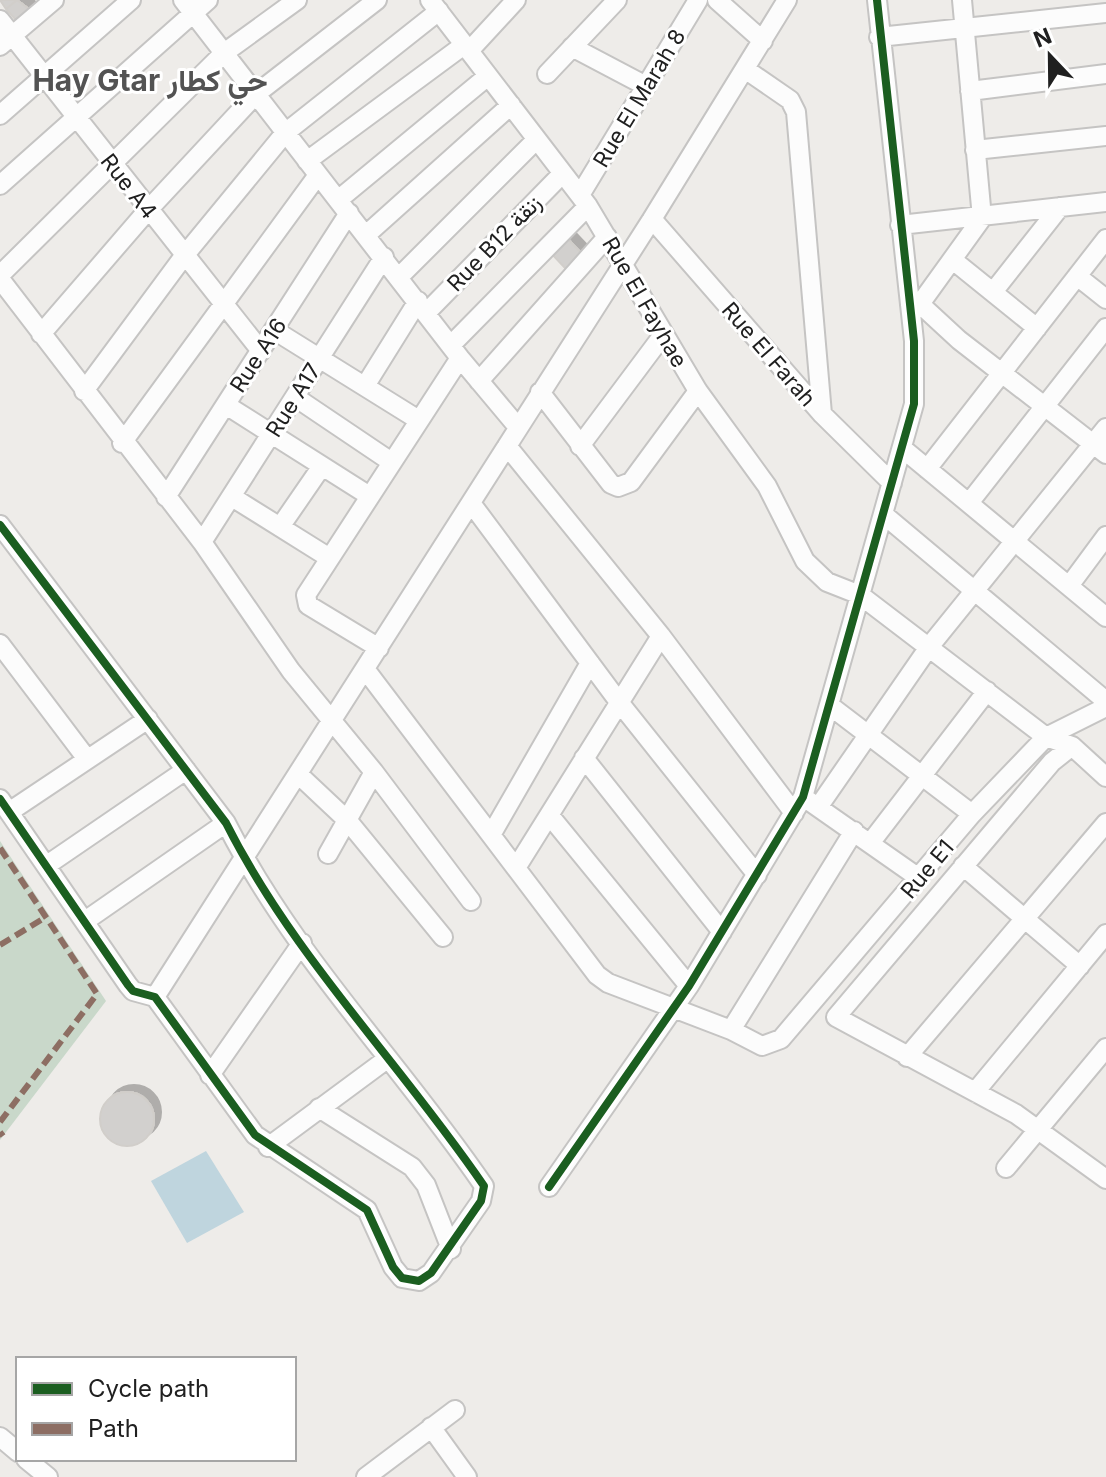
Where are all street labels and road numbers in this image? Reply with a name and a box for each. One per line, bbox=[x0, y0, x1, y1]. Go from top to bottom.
street label: Rue El Marah 8 bbox=[588, 24, 690, 172]
street label: Rue A4 bbox=[95, 148, 163, 224]
street label: Rue B12 زنقة bbox=[442, 189, 547, 297]
street label: Rue El Fayhae bbox=[597, 232, 693, 372]
street label: Rue El Farah bbox=[717, 297, 821, 411]
street label: Rue A16 bbox=[224, 313, 292, 397]
street label: Rue A17 bbox=[260, 358, 326, 442]
street label: Rue E1 bbox=[895, 834, 959, 904]

